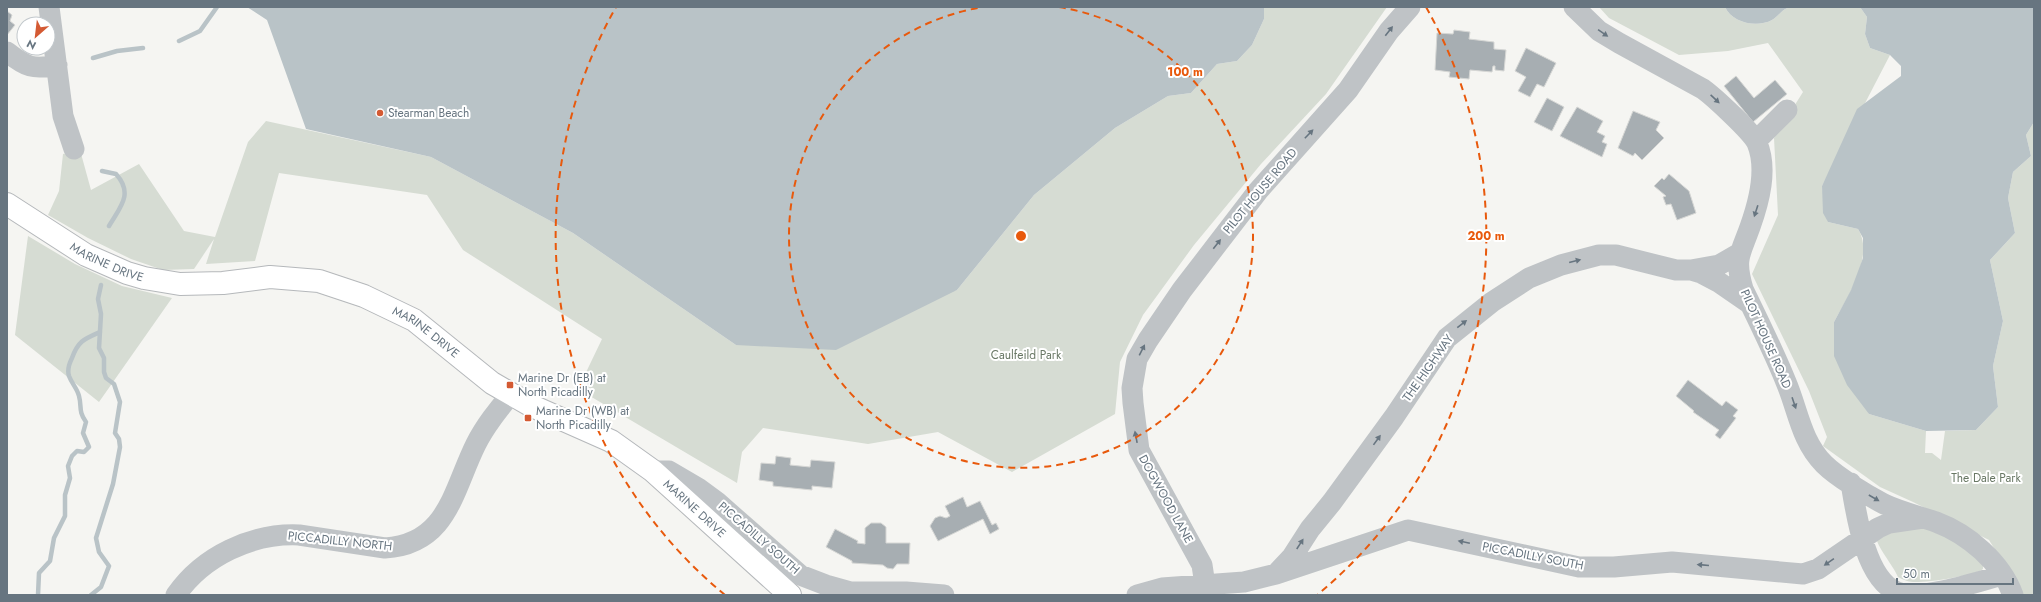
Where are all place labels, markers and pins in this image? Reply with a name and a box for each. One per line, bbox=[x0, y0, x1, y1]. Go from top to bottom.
place label: Stearman Beach bbox=[388, 104, 469, 122]
marker: Stearman Beach bbox=[375, 108, 385, 118]
centre of rings bbox=[1014, 229, 1028, 243]
place label: Marine Dr (EB) at North Picadilly bbox=[518, 369, 606, 401]
marker: Marine Dr (EB) at North Picadilly bbox=[505, 380, 515, 390]
place label: Marine Dr (WB) at North Picadilly bbox=[536, 402, 629, 434]
marker: Marine Dr (WB) at North Picadilly bbox=[523, 413, 533, 423]

